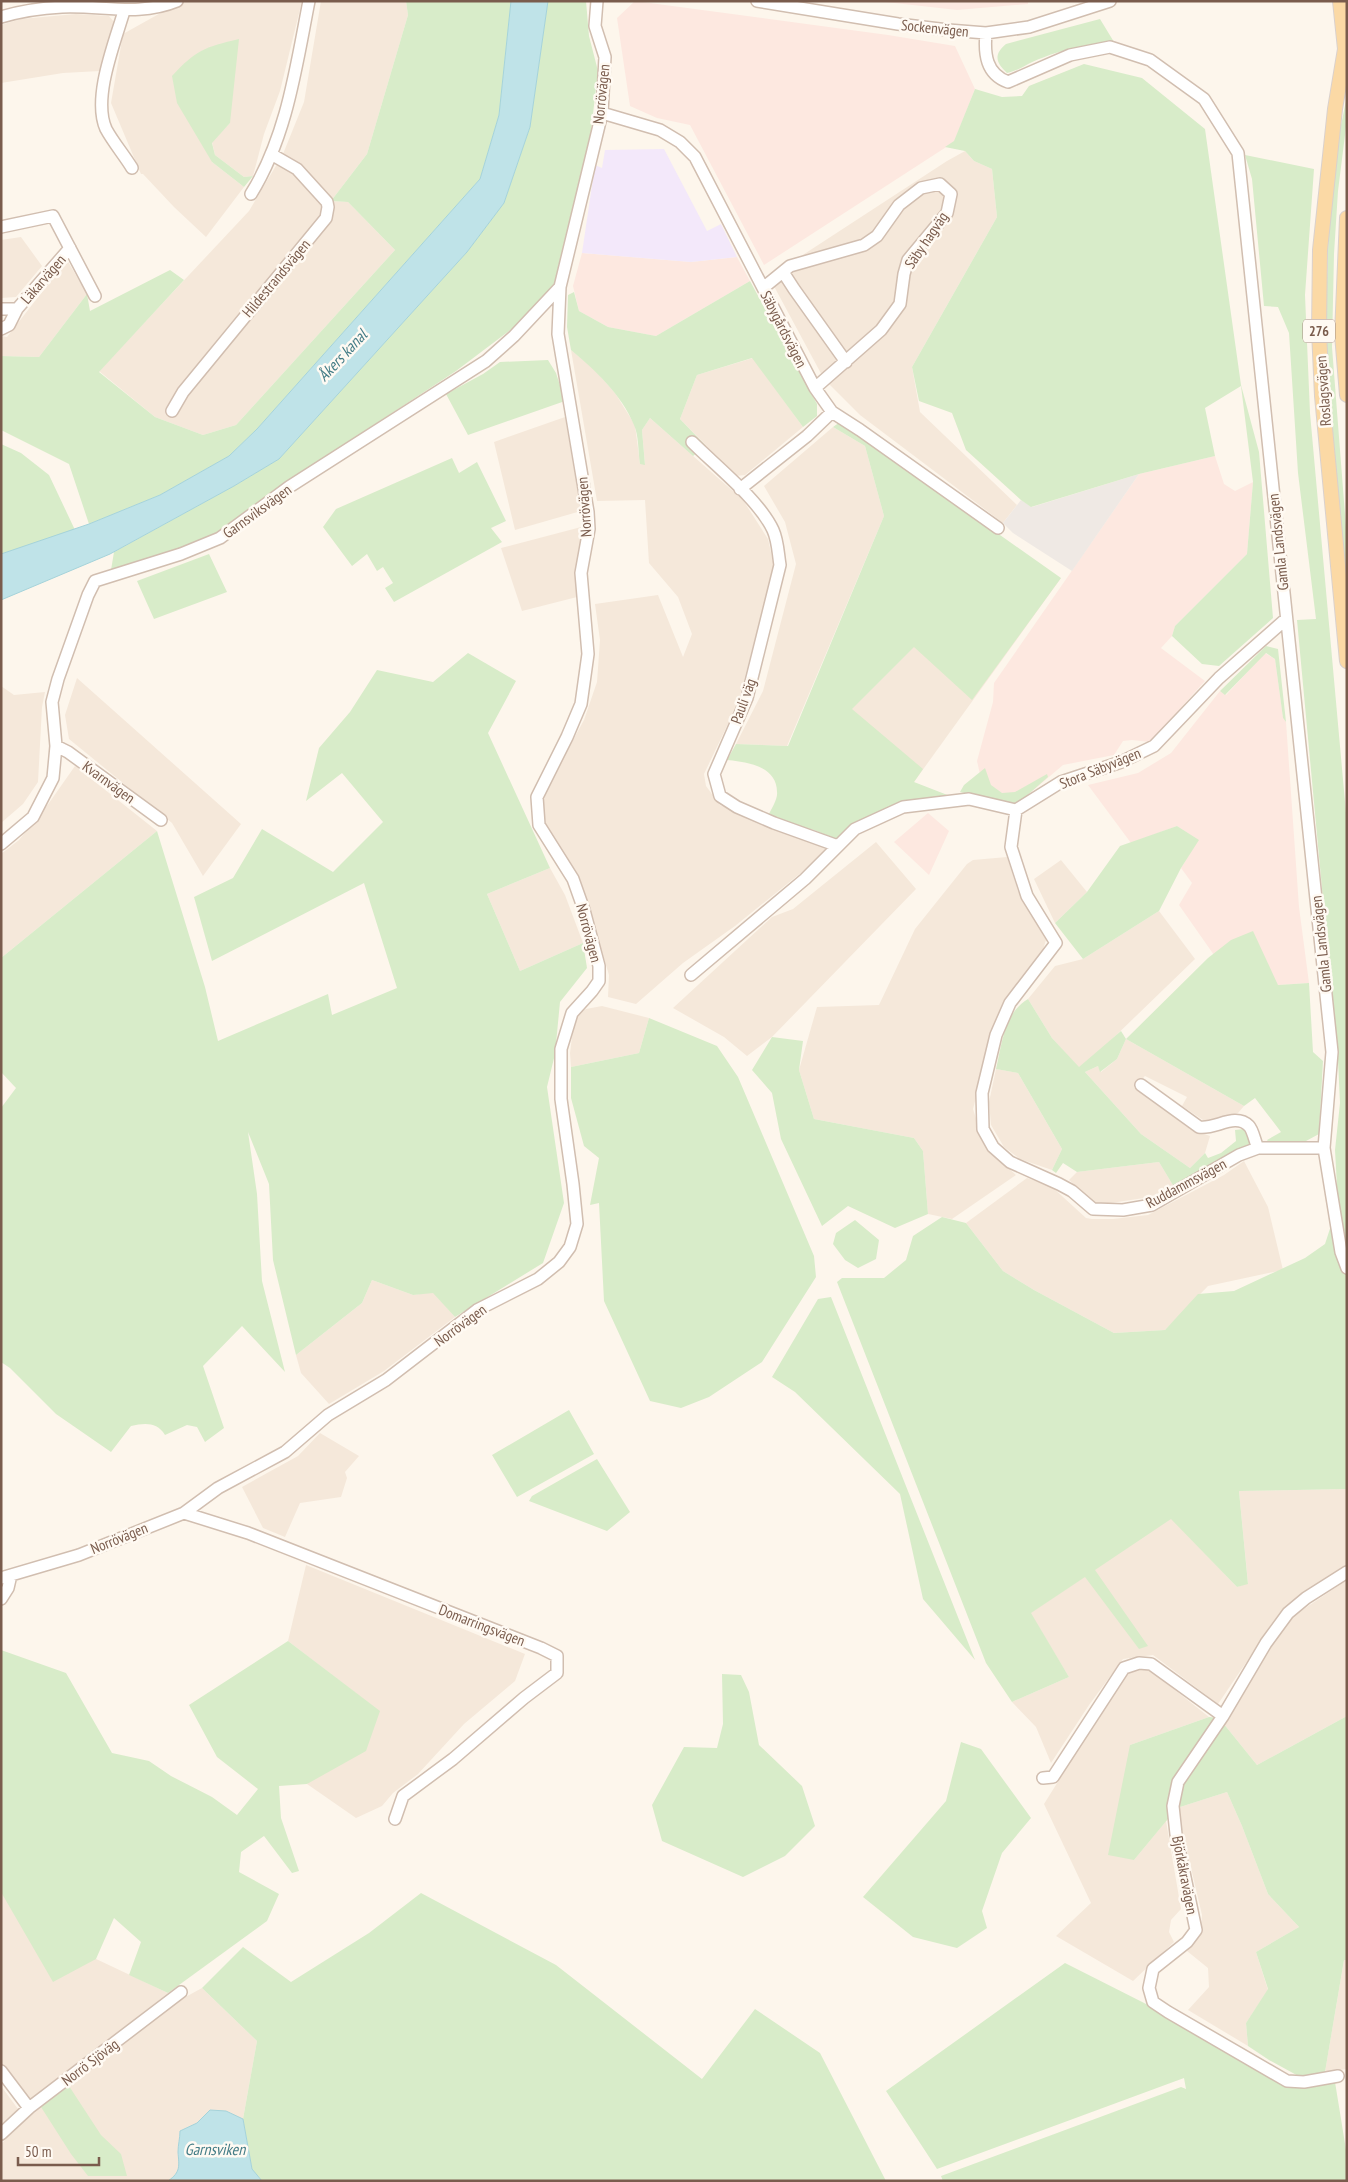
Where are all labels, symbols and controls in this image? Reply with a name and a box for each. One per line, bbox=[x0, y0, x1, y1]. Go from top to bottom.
street label: Sockenvägen bbox=[900, 15, 970, 41]
street label: Norrövägen bbox=[588, 63, 614, 125]
street label: Säby hagväg bbox=[900, 208, 952, 272]
street label: Hildestrandsvägen bbox=[238, 235, 314, 321]
street label: Läkarvägen bbox=[16, 250, 70, 308]
street label: Säbygårdsvägen bbox=[757, 287, 811, 371]
road number: 276 bbox=[1303, 320, 1335, 342]
water label: Åkers kanal bbox=[313, 324, 372, 385]
street label: Roslagsvägen bbox=[1311, 355, 1335, 427]
street label: Norrövägen bbox=[572, 476, 596, 538]
street label: Garnsviksvägen bbox=[219, 480, 295, 542]
street label: Gamla Landsvägen bbox=[1263, 493, 1293, 591]
street label: Pauli väg bbox=[726, 676, 760, 726]
street label: Stora Säbyvägen bbox=[1057, 743, 1143, 793]
street label: Kvarnvägen bbox=[79, 757, 139, 807]
street label: Gamla Landsvägen bbox=[1306, 895, 1336, 993]
street label: Norrövägen bbox=[572, 901, 606, 965]
street label: Ruddammsvägen bbox=[1143, 1154, 1229, 1212]
street label: Norrövägen bbox=[430, 1300, 490, 1350]
street label: Norrövägen bbox=[88, 1518, 150, 1558]
street label: Domarringsvägen bbox=[436, 1600, 528, 1650]
street label: Björkåkravägen bbox=[1168, 1834, 1202, 1916]
street label: Norrö Sjöväg bbox=[58, 2034, 122, 2090]
scale bar bbox=[18, 2134, 99, 2166]
water label: Garnsviken bbox=[185, 2139, 246, 2159]
text: 50 m bbox=[25, 2142, 51, 2161]

